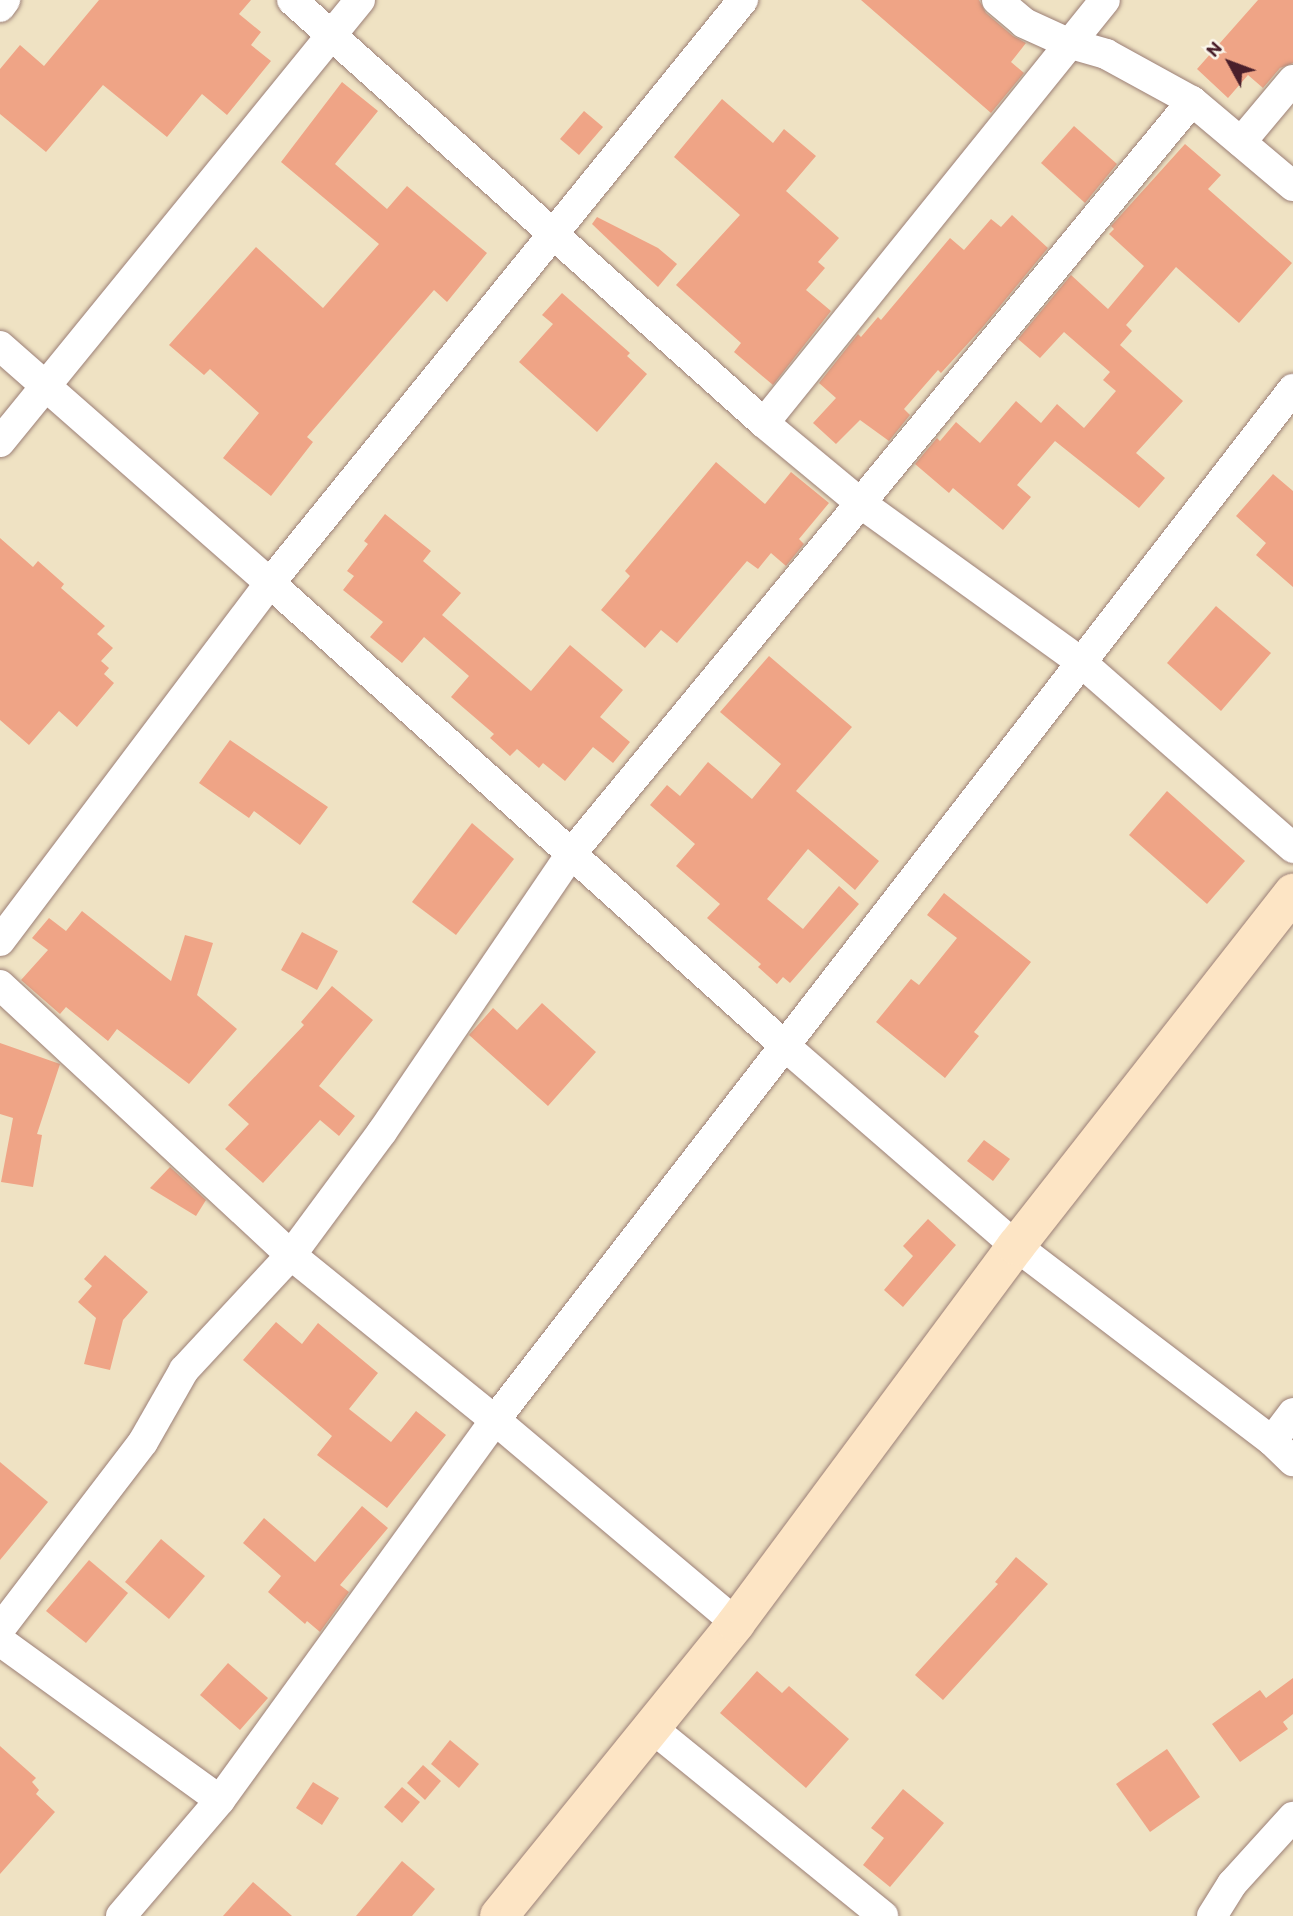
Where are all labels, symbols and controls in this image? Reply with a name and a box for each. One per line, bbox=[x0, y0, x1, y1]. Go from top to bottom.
north arrow bbox=[1195, 28, 1265, 98]
text: N bbox=[1201, 37, 1227, 61]

